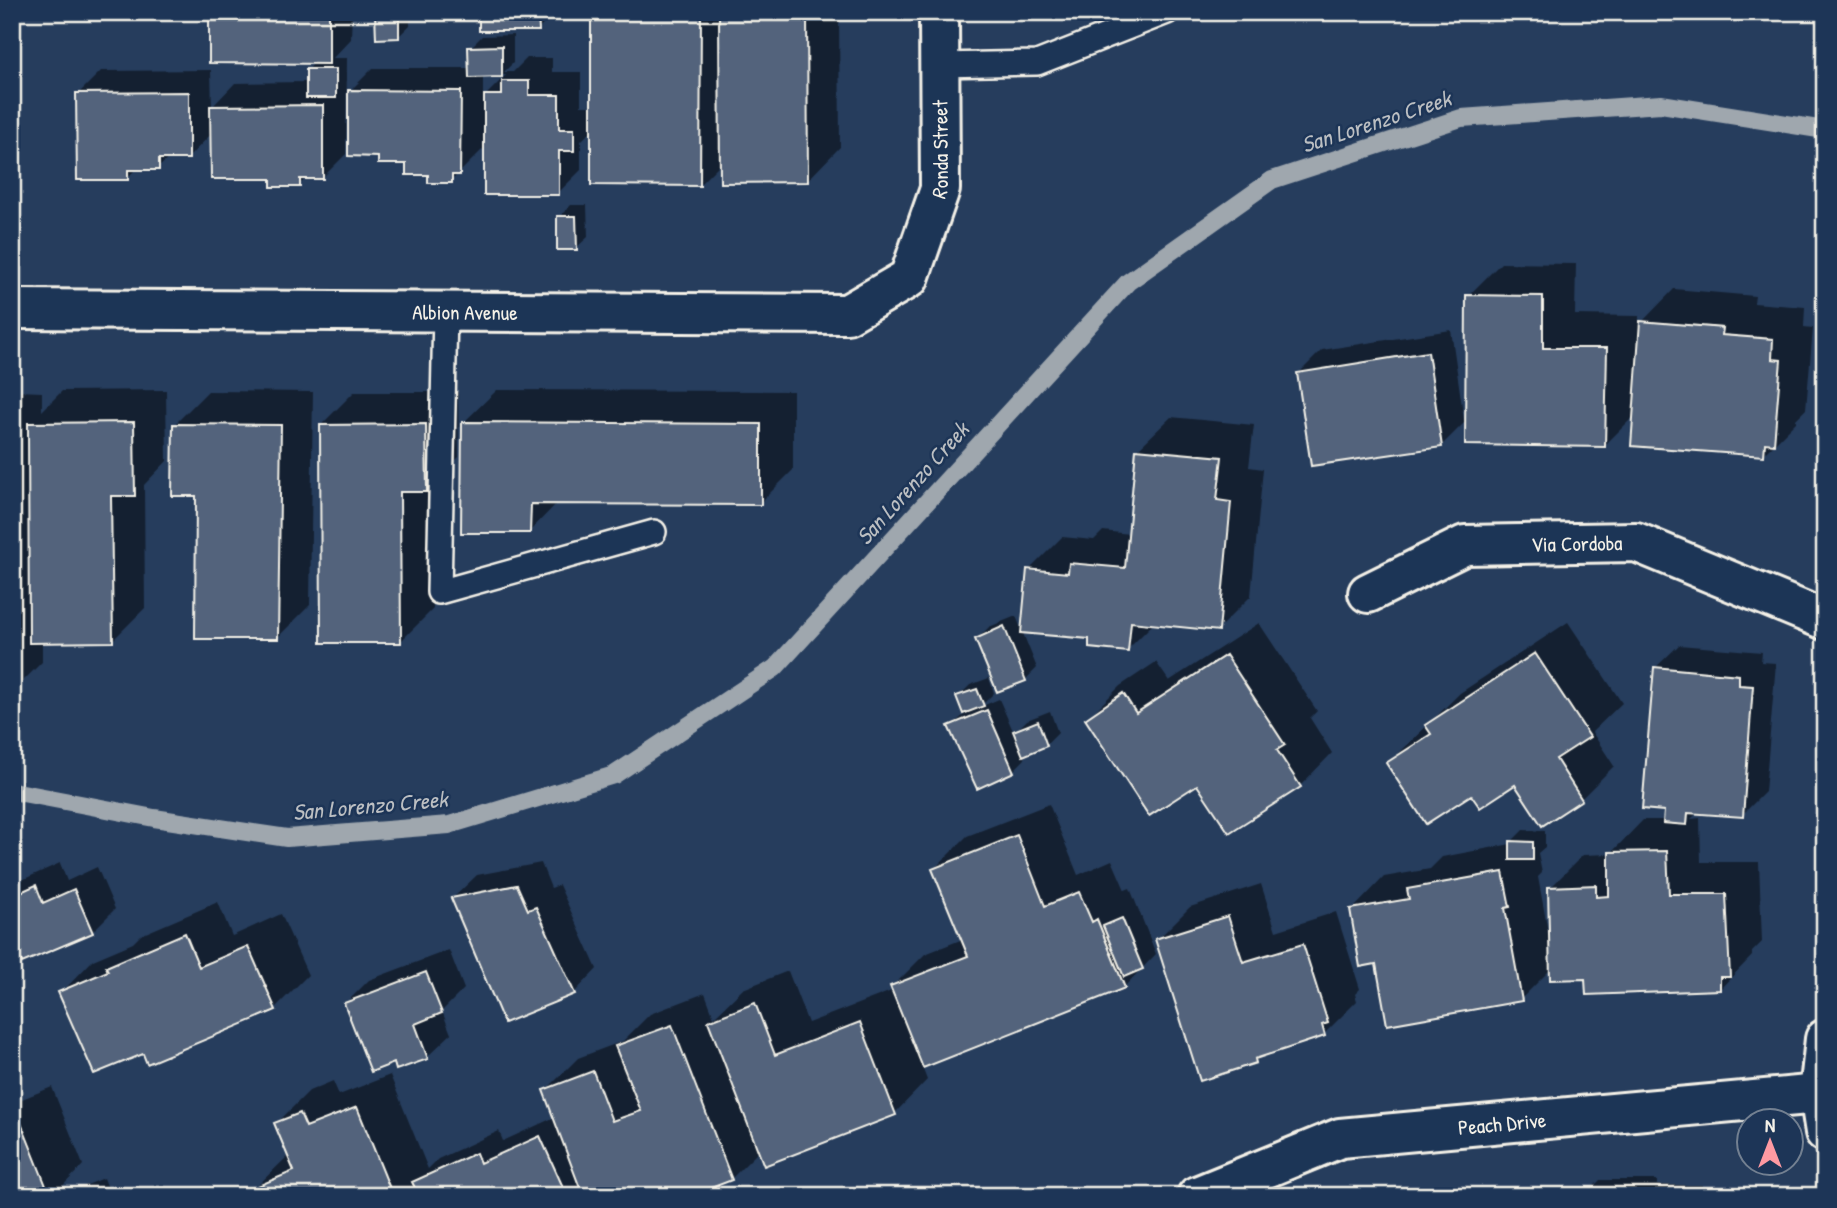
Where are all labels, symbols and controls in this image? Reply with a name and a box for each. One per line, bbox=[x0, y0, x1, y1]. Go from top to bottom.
water label: San Lorenzo Creek bbox=[1297, 82, 1457, 160]
street label: Ronda Street bbox=[923, 99, 954, 202]
street label: Albion Avenue bbox=[412, 297, 518, 327]
water label: San Lorenzo Creek bbox=[849, 413, 977, 551]
street label: Via Cordoba bbox=[1531, 528, 1623, 558]
water label: San Lorenzo Creek bbox=[291, 783, 451, 827]
street label: Peach Drive bbox=[1457, 1105, 1547, 1142]
north arrow bbox=[1736, 1106, 1806, 1176]
text: N bbox=[1765, 1112, 1775, 1138]

